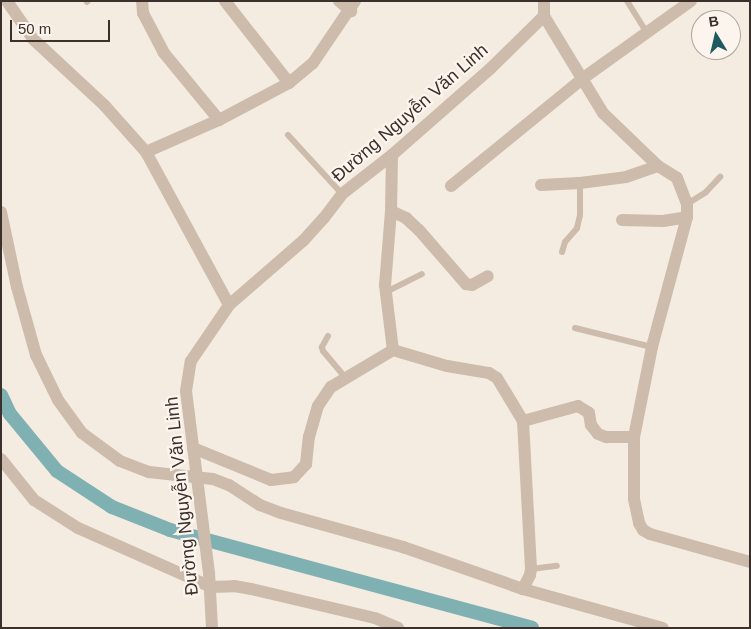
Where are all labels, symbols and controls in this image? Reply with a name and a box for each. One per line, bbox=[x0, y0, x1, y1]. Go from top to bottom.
scale bar bbox=[12, 10, 112, 42]
north arrow bbox=[691, 10, 741, 60]
text: B bbox=[708, 12, 720, 30]
text: 50 m bbox=[18, 20, 51, 37]
street label: Đường Nguyễn Văn Linh bbox=[327, 39, 493, 187]
street label: Đường Nguyễn Văn Linh bbox=[161, 395, 203, 597]

